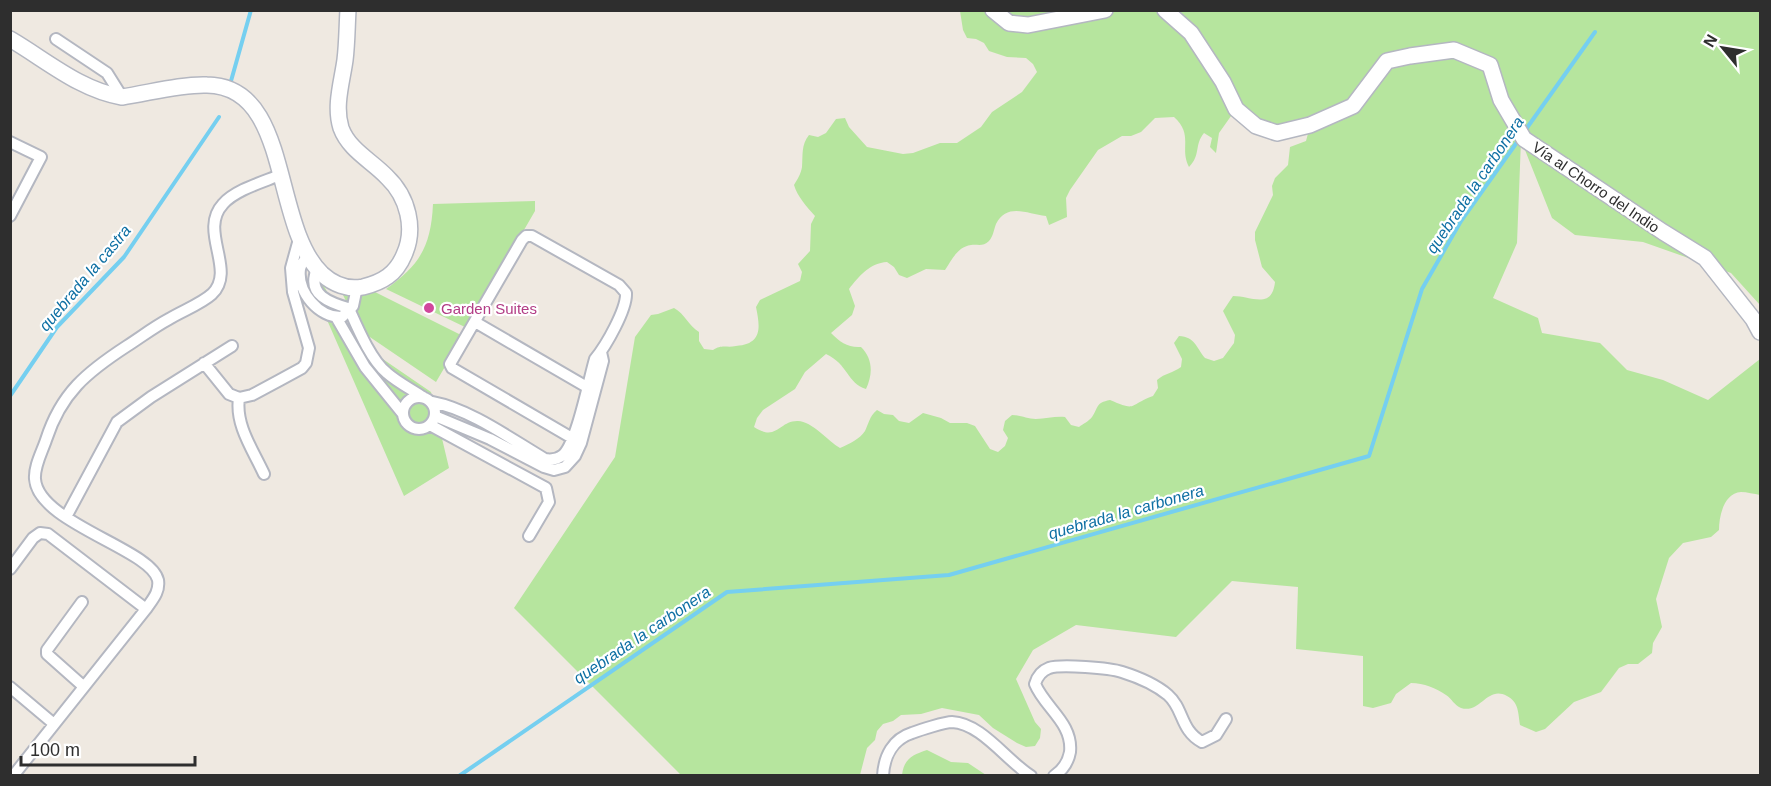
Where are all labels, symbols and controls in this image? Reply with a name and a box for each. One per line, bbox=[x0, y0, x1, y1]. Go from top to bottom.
north arrow bbox=[1693, 18, 1753, 78]
text: N bbox=[1700, 31, 1721, 50]
water label: quebrada la carbonera bbox=[1423, 113, 1527, 256]
street label: Vía al Chorro del Indio bbox=[1529, 138, 1663, 236]
water label: quebrada la castra bbox=[36, 222, 134, 334]
place label: Garden Suites bbox=[441, 300, 537, 317]
marker: Garden Suites bbox=[422, 301, 436, 315]
water label: quebrada la carbonera bbox=[1046, 482, 1206, 542]
water label: quebrada la carbonera bbox=[571, 583, 714, 687]
scale bar bbox=[21, 729, 195, 767]
text: 100 m bbox=[30, 740, 80, 760]

